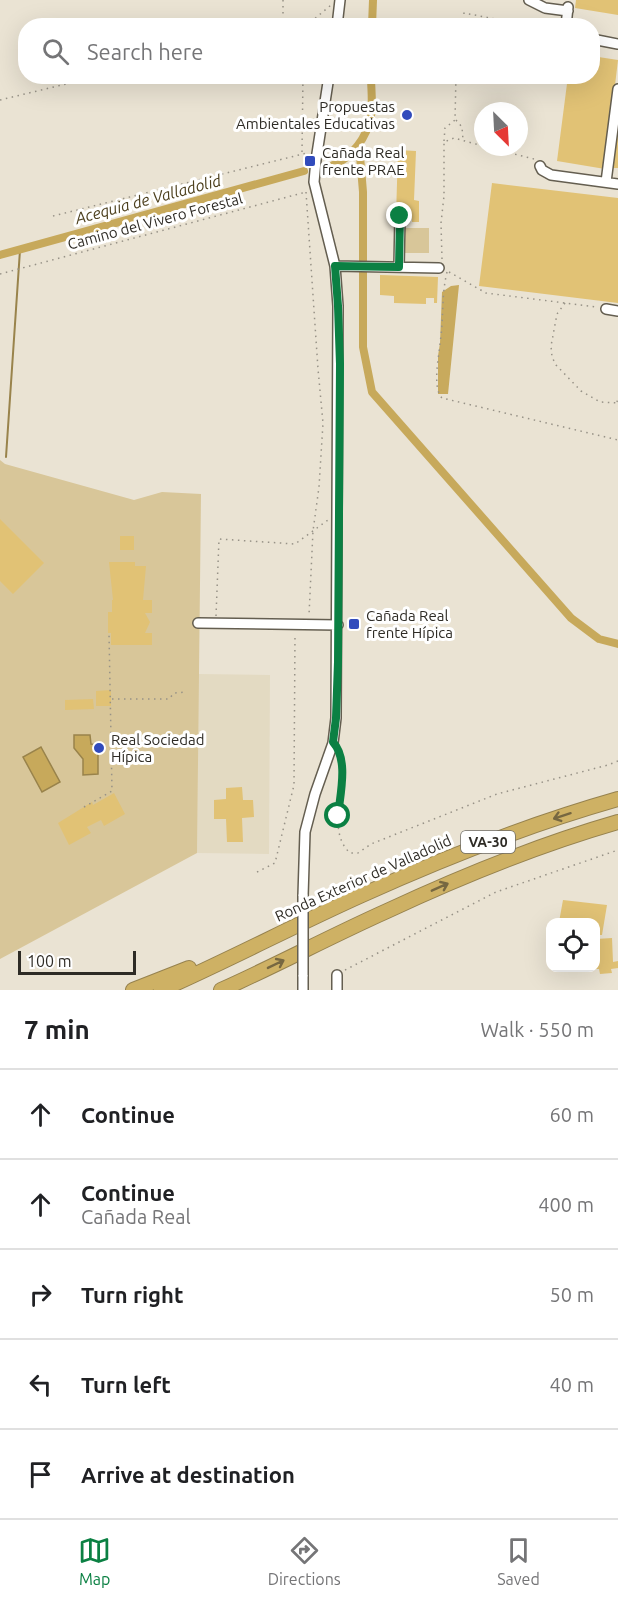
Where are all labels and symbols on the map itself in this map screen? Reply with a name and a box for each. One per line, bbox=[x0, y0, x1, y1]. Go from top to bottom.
place label: Propuestas Ambientales Educativas bbox=[236, 98, 395, 132]
north arrow bbox=[474, 102, 528, 156]
marker: Propuestas Ambientales Educativas bbox=[400, 108, 414, 122]
place label: Cañada Real frente PRAE bbox=[322, 144, 405, 178]
marker: Cañada Real frente PRAE bbox=[303, 154, 317, 168]
water label: Acequia de Valladolid bbox=[72, 171, 224, 227]
street label: Camino del Vivero Forestal bbox=[66, 189, 244, 253]
route end bbox=[386, 202, 412, 228]
place label: Cañada Real frente Hípica bbox=[366, 607, 453, 641]
marker: Cañada Real frente Hípica bbox=[347, 617, 361, 631]
place label: Real Sociedad Hípica bbox=[111, 731, 204, 765]
marker: Real Sociedad Hípica bbox=[92, 741, 106, 755]
route start bbox=[324, 802, 350, 828]
one-way arrow bbox=[553, 811, 572, 822]
street label: Ronda Exterior de Valladolid bbox=[272, 831, 454, 925]
road number: VA-30 bbox=[461, 831, 515, 853]
one-way arrow bbox=[431, 880, 449, 891]
scale bar bbox=[18, 948, 136, 976]
one-way arrow bbox=[266, 957, 284, 969]

